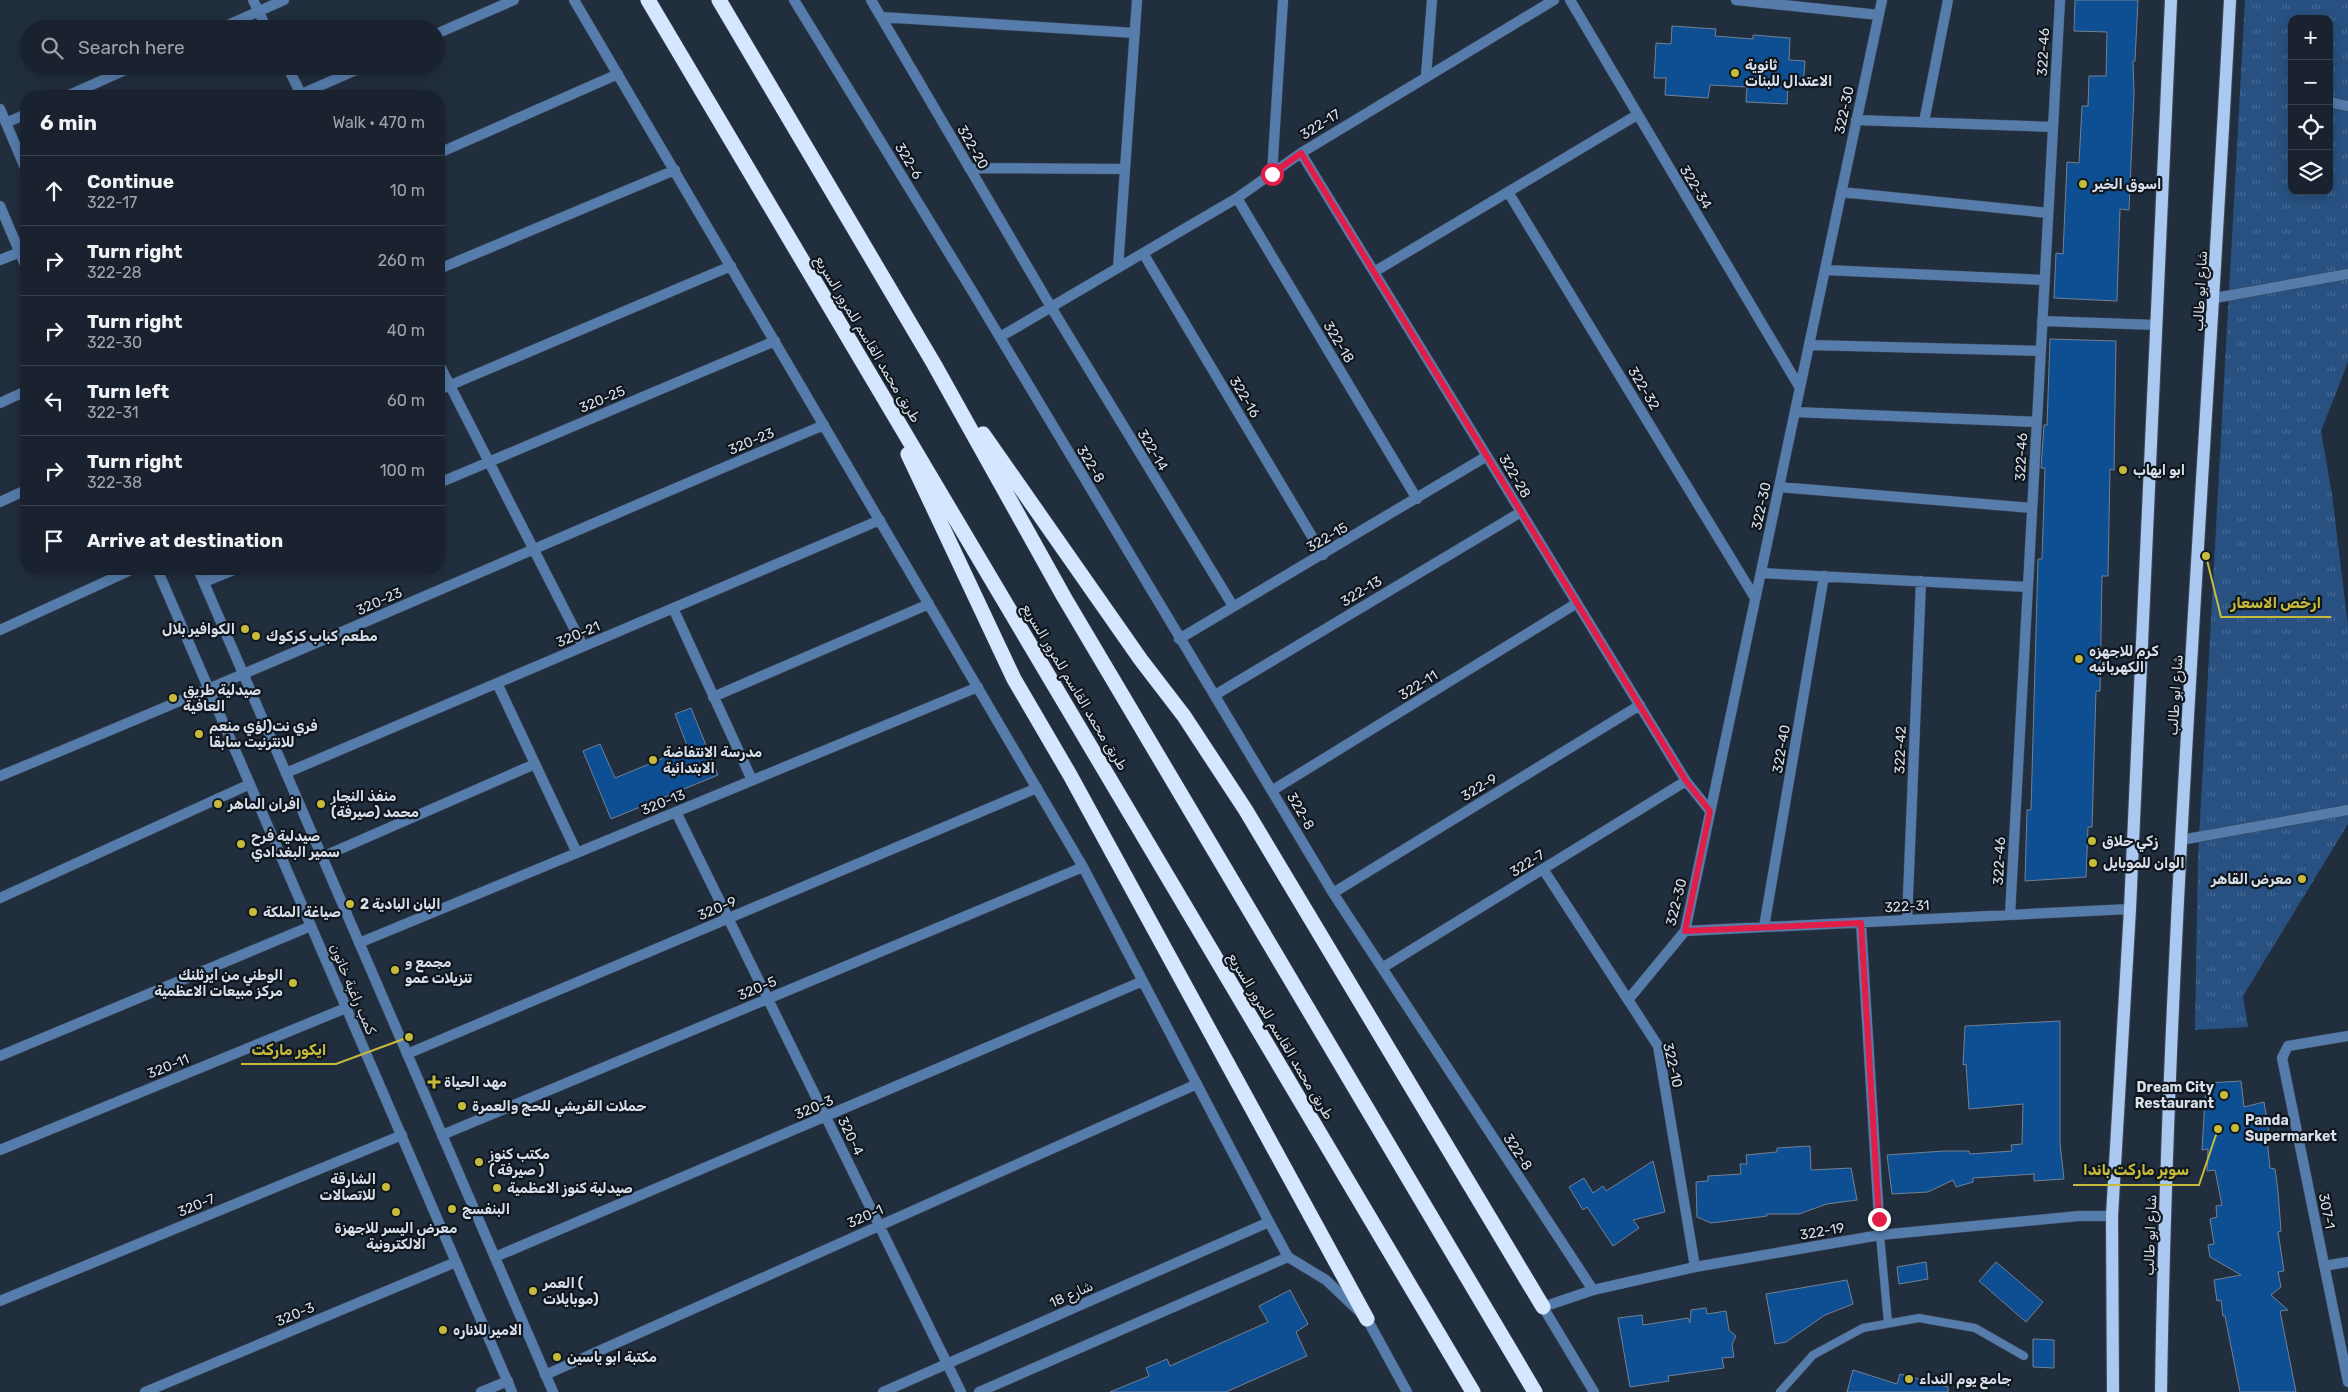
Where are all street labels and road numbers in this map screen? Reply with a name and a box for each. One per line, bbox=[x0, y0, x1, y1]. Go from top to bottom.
street label: 322-46 bbox=[2034, 27, 2053, 77]
street label: 322-30 bbox=[1831, 85, 1858, 135]
street label: 322-17 bbox=[1297, 106, 1343, 143]
street label: 322-20 bbox=[953, 122, 992, 172]
street label: 322-6 bbox=[891, 140, 926, 183]
street label: 322-34 bbox=[1676, 162, 1715, 213]
street label: شارع ابو طالب bbox=[2190, 250, 2213, 332]
street label: طريق محمد القاسم للمرور السريع bbox=[809, 253, 924, 427]
street label: 322-18 bbox=[1320, 318, 1358, 366]
street label: 322-32 bbox=[1624, 363, 1663, 413]
street label: 322-16 bbox=[1226, 373, 1264, 421]
street label: 320-25 bbox=[577, 382, 628, 417]
street label: 320-23 bbox=[726, 424, 777, 459]
street label: 322-14 bbox=[1134, 426, 1172, 474]
street label: 322-46 bbox=[2012, 432, 2031, 482]
street label: 322-8 bbox=[1073, 443, 1108, 486]
street label: 322-28 bbox=[1495, 451, 1534, 501]
street label: 322-30 bbox=[1748, 481, 1775, 531]
street label: 322-15 bbox=[1303, 519, 1351, 556]
street label: 322-13 bbox=[1338, 573, 1385, 610]
street label: 320-23 bbox=[354, 584, 405, 619]
street label: طريق محمد القاسم للمرور السريع bbox=[1016, 601, 1131, 775]
street label: 320-21 bbox=[554, 618, 603, 651]
street label: شارع ابو طالب bbox=[2164, 654, 2189, 736]
street label: 322-11 bbox=[1396, 667, 1441, 704]
street label: 322-40 bbox=[1769, 723, 1794, 775]
street label: 322-42 bbox=[1891, 726, 1910, 774]
street label: 322-9 bbox=[1458, 770, 1501, 805]
street label: 320-13 bbox=[639, 786, 688, 819]
street label: 322-8 bbox=[1283, 790, 1318, 833]
street label: 322-46 bbox=[1990, 836, 2009, 886]
street label: 322-7 bbox=[1507, 846, 1548, 881]
street label: 322-30 bbox=[1662, 877, 1691, 928]
street label: 320-9 bbox=[695, 893, 739, 924]
street label: 322-31 bbox=[1884, 897, 1930, 916]
street label: كمب راغبة خاتون bbox=[326, 941, 380, 1038]
street label: طريق محمد القاسم للمرور السريع bbox=[1222, 950, 1337, 1124]
street label: 320-5 bbox=[735, 973, 779, 1004]
street label: 322-10 bbox=[1659, 1041, 1686, 1089]
street label: 320-11 bbox=[145, 1050, 192, 1083]
street label: 320-3 bbox=[792, 1092, 836, 1123]
street label: 320-4 bbox=[834, 1114, 867, 1159]
street label: 322-8 bbox=[1500, 1131, 1536, 1174]
street label: 320-7 bbox=[175, 1190, 217, 1221]
street label: 307-1 bbox=[2315, 1192, 2338, 1231]
street label: شارع ابو طالب bbox=[2141, 1194, 2162, 1276]
street label: 320-1 bbox=[844, 1201, 886, 1232]
street label: 322-19 bbox=[1798, 1219, 1846, 1244]
street label: شارع 18 bbox=[1047, 1277, 1097, 1313]
street label: 320-3 bbox=[273, 1299, 317, 1330]

